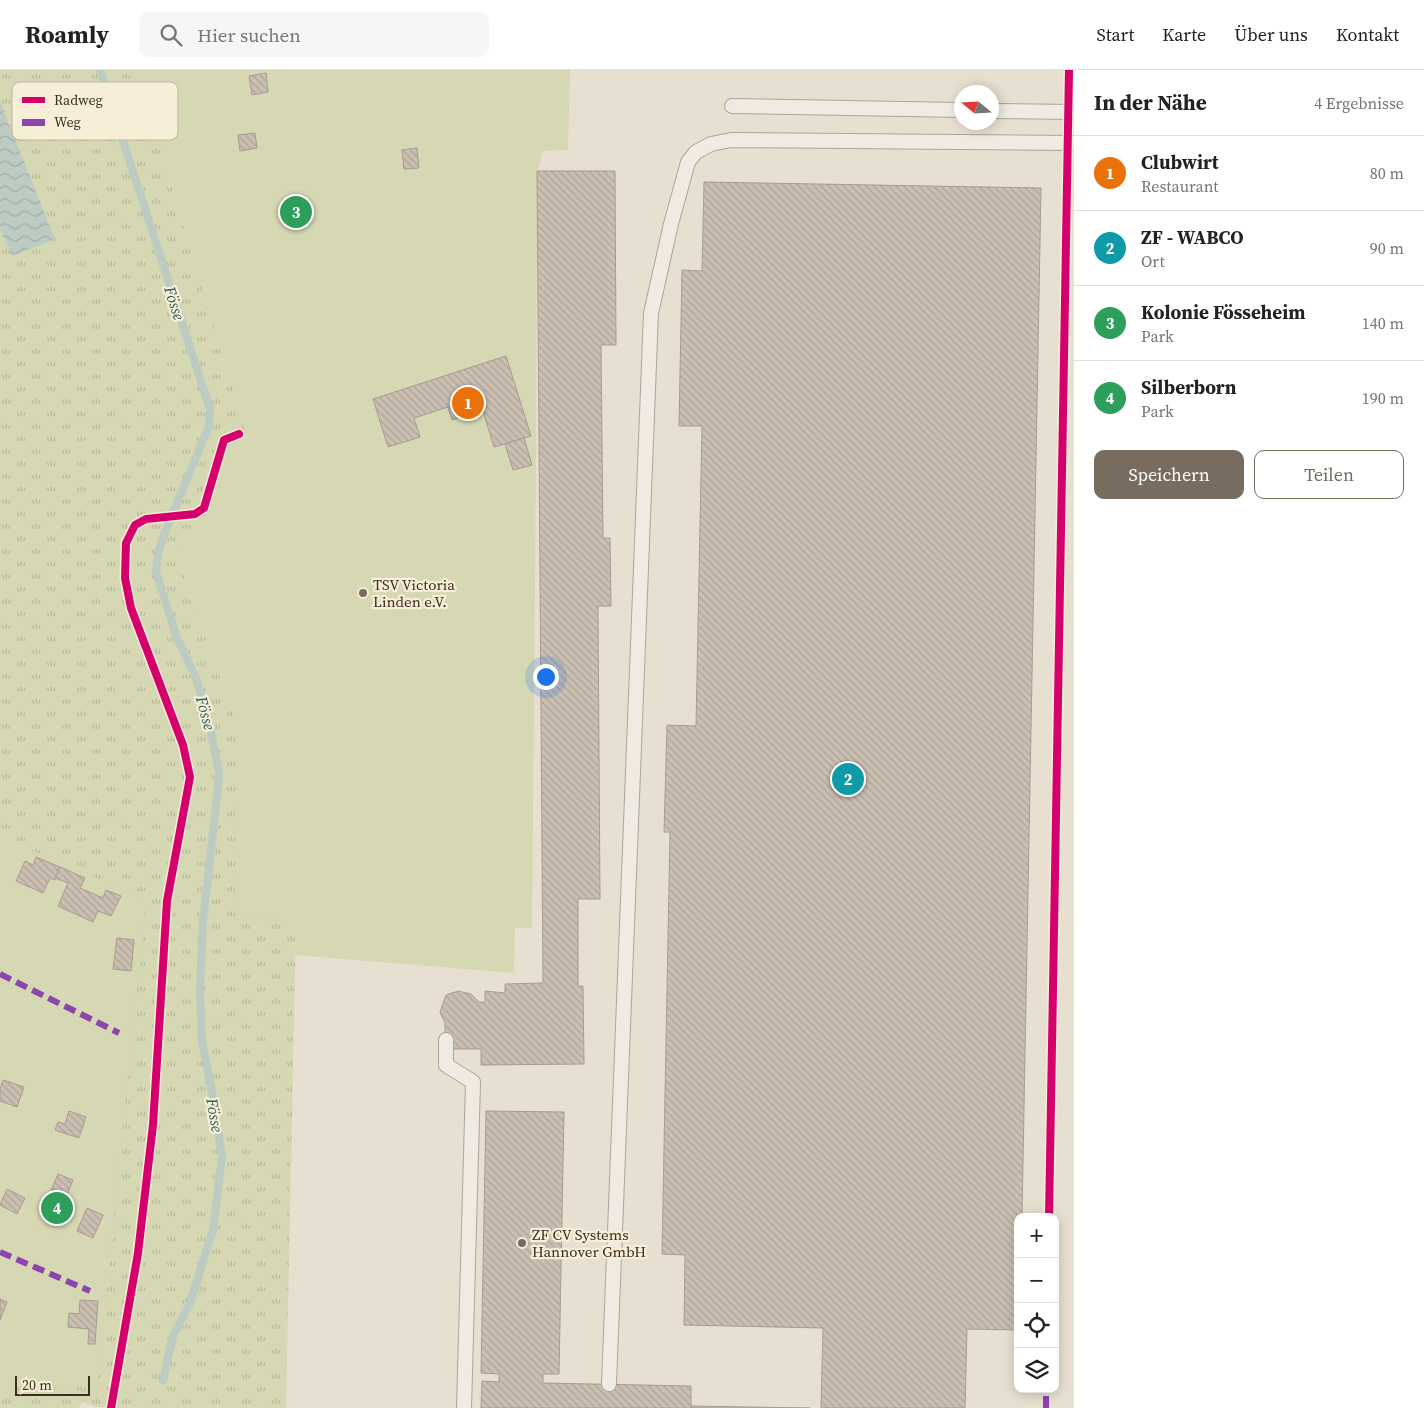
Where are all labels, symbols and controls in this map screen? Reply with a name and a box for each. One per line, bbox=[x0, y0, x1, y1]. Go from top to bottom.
search box bbox=[139, 12, 489, 57]
text: Roamly bbox=[25, 18, 109, 51]
icon: search bbox=[157, 21, 185, 49]
text: Hier suchen bbox=[197, 22, 301, 48]
text: Start bbox=[1097, 22, 1134, 47]
text: Karte bbox=[1162, 22, 1206, 47]
text: Über uns bbox=[1234, 22, 1308, 47]
text: Kontakt bbox=[1336, 22, 1399, 47]
legend bbox=[12, 82, 178, 140]
north arrow bbox=[954, 85, 999, 130]
text: In der Nähe bbox=[1094, 88, 1207, 117]
text: Radweg bbox=[54, 90, 103, 110]
text: 4 Ergebnisse bbox=[1314, 92, 1404, 114]
text: Weg bbox=[54, 112, 81, 132]
text: Clubwirt bbox=[1141, 149, 1219, 175]
text: 1 bbox=[1106, 162, 1114, 184]
text: 80 m bbox=[1370, 162, 1404, 184]
text: Restaurant bbox=[1141, 175, 1219, 197]
pin: 3 bbox=[280, 193, 312, 231]
text: ZF - WABCO bbox=[1141, 224, 1244, 250]
text: 2 bbox=[1106, 237, 1114, 259]
text: 90 m bbox=[1370, 237, 1404, 259]
text: Ort bbox=[1141, 250, 1165, 272]
water label: Fösse bbox=[159, 282, 191, 323]
text: Kolonie Fösseheim bbox=[1141, 299, 1305, 325]
text: 3 bbox=[1106, 312, 1114, 334]
text: 140 m bbox=[1362, 312, 1404, 334]
text: Park bbox=[1141, 325, 1174, 347]
text: Silberborn bbox=[1141, 374, 1236, 400]
pin: 1 bbox=[452, 384, 484, 422]
text: 4 bbox=[1106, 387, 1114, 409]
text: 190 m bbox=[1362, 387, 1404, 409]
text: Park bbox=[1141, 400, 1174, 422]
button: Speichern bbox=[1094, 450, 1244, 499]
button: Teilen bbox=[1254, 450, 1404, 499]
place label: TSV Victoria Linden e.V. bbox=[373, 574, 455, 612]
marker: TSV Victoria Linden e.V. bbox=[357, 587, 369, 599]
your location bbox=[533, 664, 559, 690]
water label: Fösse bbox=[191, 693, 221, 733]
pin: 2 bbox=[832, 760, 864, 798]
water label: Fösse bbox=[201, 1095, 229, 1134]
pin: 4 bbox=[41, 1189, 73, 1227]
map controls bbox=[1014, 1213, 1059, 1393]
button: + bbox=[1014, 1213, 1059, 1258]
place label: ZF CV Systems Hannover GmbH bbox=[532, 1224, 646, 1262]
marker: ZF CV Systems Hannover GmbH bbox=[516, 1237, 528, 1249]
button: − bbox=[1014, 1258, 1059, 1303]
button: locate bbox=[1014, 1303, 1059, 1348]
button: layers bbox=[1014, 1348, 1059, 1393]
scale bar bbox=[15, 1373, 90, 1396]
text: 20 m bbox=[22, 1375, 52, 1395]

